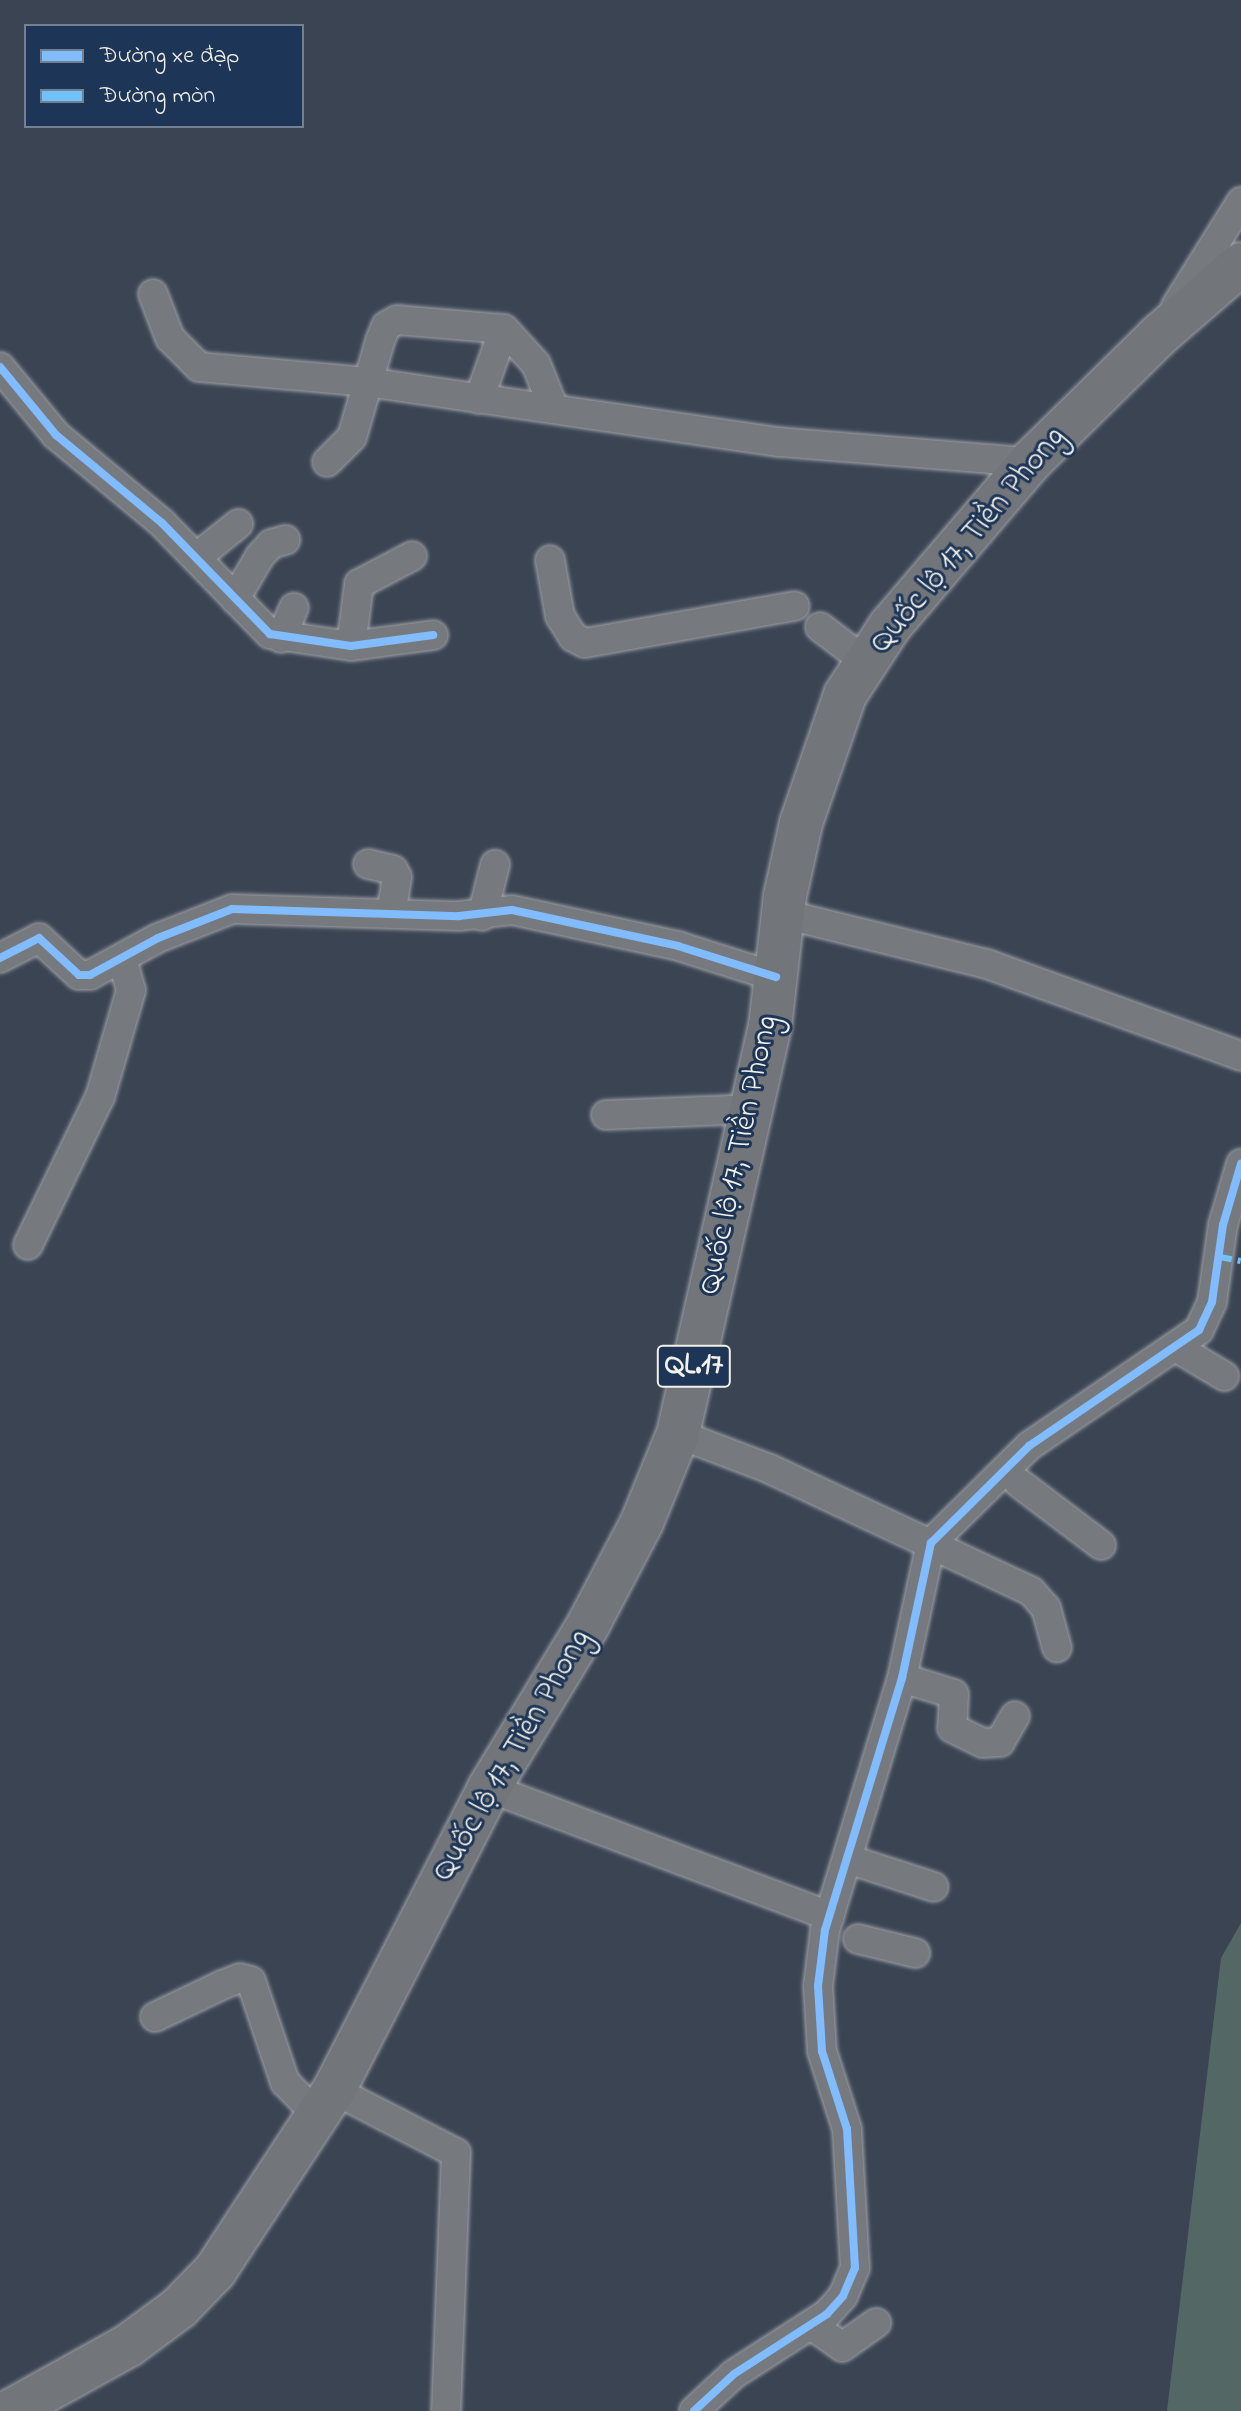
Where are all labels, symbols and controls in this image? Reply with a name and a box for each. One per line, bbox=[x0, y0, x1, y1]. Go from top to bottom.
legend bbox=[24, 24, 304, 128]
text: Đường xe đạp bbox=[100, 39, 239, 74]
text: Đường mòn bbox=[100, 79, 215, 114]
street label: Quốc lộ 17, Tiền Phong bbox=[863, 420, 1075, 662]
street label: Quốc lộ 17, Tiền Phong bbox=[692, 1012, 788, 1298]
road number: QL.17 bbox=[656, 1340, 732, 1392]
street label: Quốc lộ 17, Tiền Phong bbox=[425, 1623, 601, 1889]

